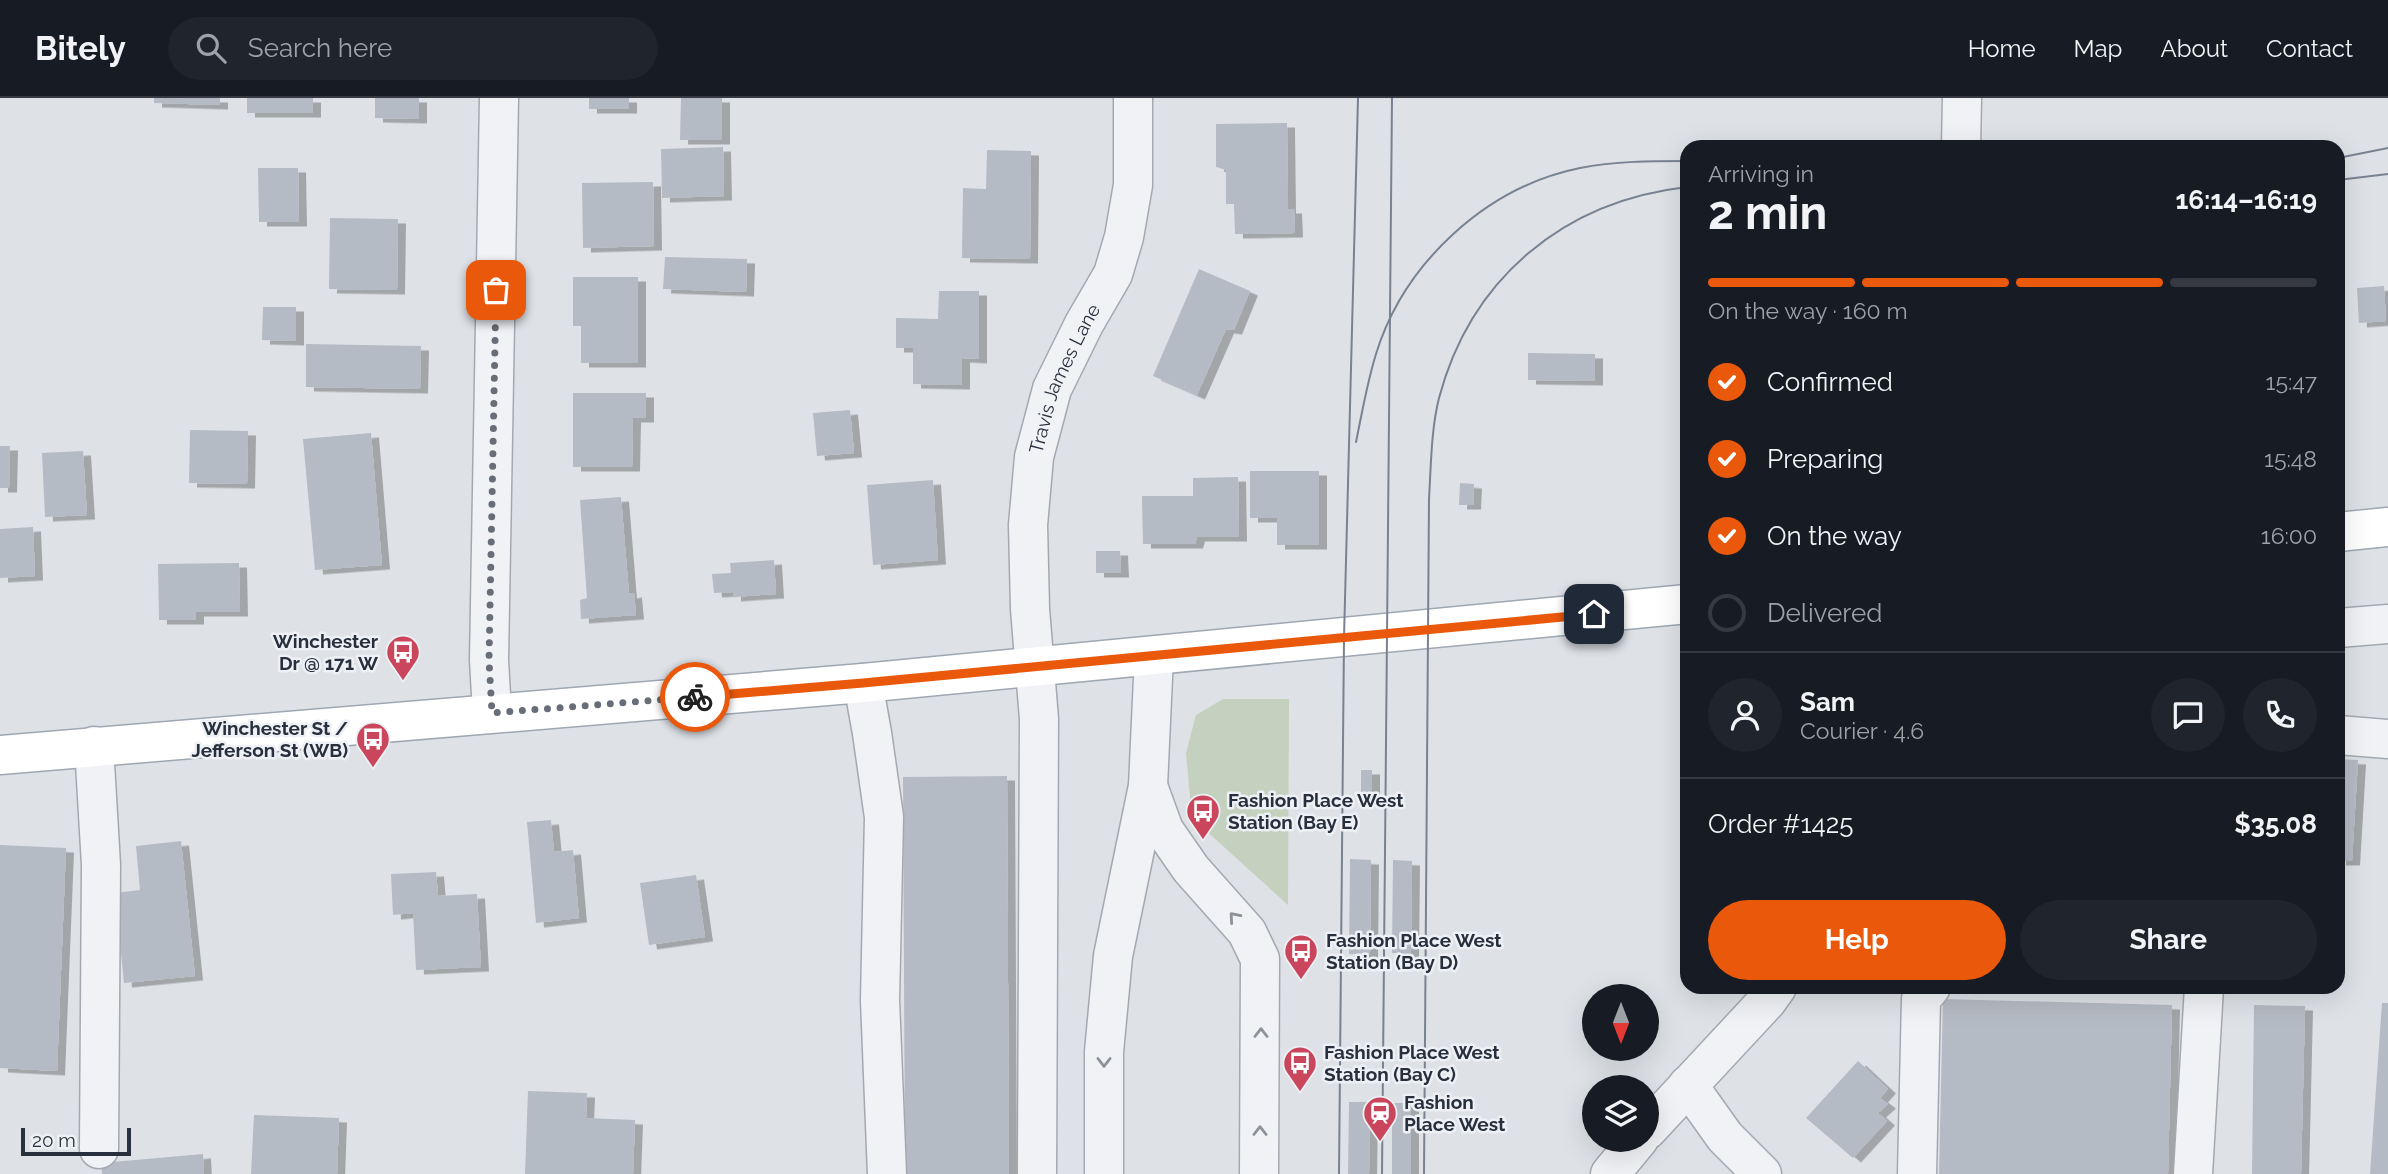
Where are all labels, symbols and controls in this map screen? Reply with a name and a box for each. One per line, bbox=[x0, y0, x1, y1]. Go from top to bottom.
search box bbox=[168, 17, 658, 80]
text: Bitely bbox=[35, 29, 126, 68]
icon: search bbox=[192, 29, 230, 67]
text: Search here bbox=[248, 33, 392, 63]
text: Home bbox=[1968, 34, 2036, 63]
text: Map bbox=[2074, 34, 2122, 63]
text: About bbox=[2160, 34, 2228, 63]
text: Contact bbox=[2266, 34, 2353, 63]
text: Arriving in bbox=[1708, 160, 1814, 187]
text: 16:14–16:19 bbox=[2175, 185, 2317, 215]
text: 2 min bbox=[1708, 186, 1827, 240]
pin bbox=[466, 260, 526, 320]
icon: bag bbox=[477, 271, 515, 309]
text: On the way · 160 m bbox=[1708, 297, 1908, 324]
street label: Travis James Lane bbox=[1024, 300, 1104, 456]
icon: check bbox=[1708, 363, 1746, 401]
text: Confirmed bbox=[1767, 367, 1893, 397]
text: 15:47 bbox=[2266, 368, 2317, 395]
icon: check bbox=[1708, 440, 1746, 478]
text: Preparing bbox=[1767, 444, 1883, 474]
text: 15:48 bbox=[2264, 445, 2317, 472]
icon: check bbox=[1708, 517, 1746, 555]
text: On the way bbox=[1767, 521, 1902, 551]
text: 16:00 bbox=[2261, 522, 2317, 549]
pin bbox=[1564, 584, 1624, 644]
icon: home bbox=[1575, 595, 1613, 633]
text: Delivered bbox=[1767, 598, 1882, 628]
place label: Winchester Dr @ 171 W bbox=[273, 630, 379, 674]
bus stop icon: Winchester Dr @ 171 W bbox=[384, 633, 422, 682]
courier bbox=[660, 662, 730, 732]
icon: bike bbox=[676, 678, 714, 716]
button: person bbox=[1708, 678, 1782, 752]
button: chat bbox=[2151, 678, 2225, 752]
button: phone bbox=[2243, 678, 2317, 752]
text: Sam bbox=[1800, 687, 1855, 717]
place label: Winchester St / Jefferson St (WB) bbox=[192, 717, 348, 761]
text: Courier · 4.6 bbox=[1800, 717, 1924, 744]
bus stop icon: Winchester St / Jefferson St (WB) bbox=[354, 720, 392, 769]
place label: Fashion Place West Station (Bay E) bbox=[1228, 789, 1404, 833]
bus stop icon: Fashion Place West Station (Bay E) bbox=[1184, 792, 1222, 841]
text: Order #1425 bbox=[1708, 809, 1854, 839]
text: $35.08 bbox=[2234, 809, 2317, 839]
button: Help bbox=[1708, 900, 2006, 980]
button: Share bbox=[2020, 900, 2317, 980]
one-way arrow bbox=[1230, 912, 1242, 925]
place label: Fashion Place West Station (Bay D) bbox=[1326, 929, 1502, 973]
bus stop icon: Fashion Place West Station (Bay D) bbox=[1282, 932, 1320, 981]
north arrow bbox=[1582, 984, 1659, 1060]
map controls bbox=[1582, 984, 1659, 1152]
one-way arrow bbox=[1253, 1027, 1269, 1038]
place label: Fashion Place West Station (Bay C) bbox=[1324, 1041, 1500, 1085]
bus stop icon: Fashion Place West Station (Bay C) bbox=[1281, 1044, 1319, 1093]
one-way arrow bbox=[1096, 1057, 1112, 1067]
button: layers bbox=[1582, 1075, 1659, 1152]
place label: Fashion Place West bbox=[1404, 1091, 1506, 1135]
station icon: Fashion Place West bbox=[1361, 1094, 1399, 1143]
scale bar bbox=[21, 1125, 131, 1157]
one-way arrow bbox=[1252, 1125, 1268, 1136]
text: 20 m bbox=[32, 1129, 76, 1151]

